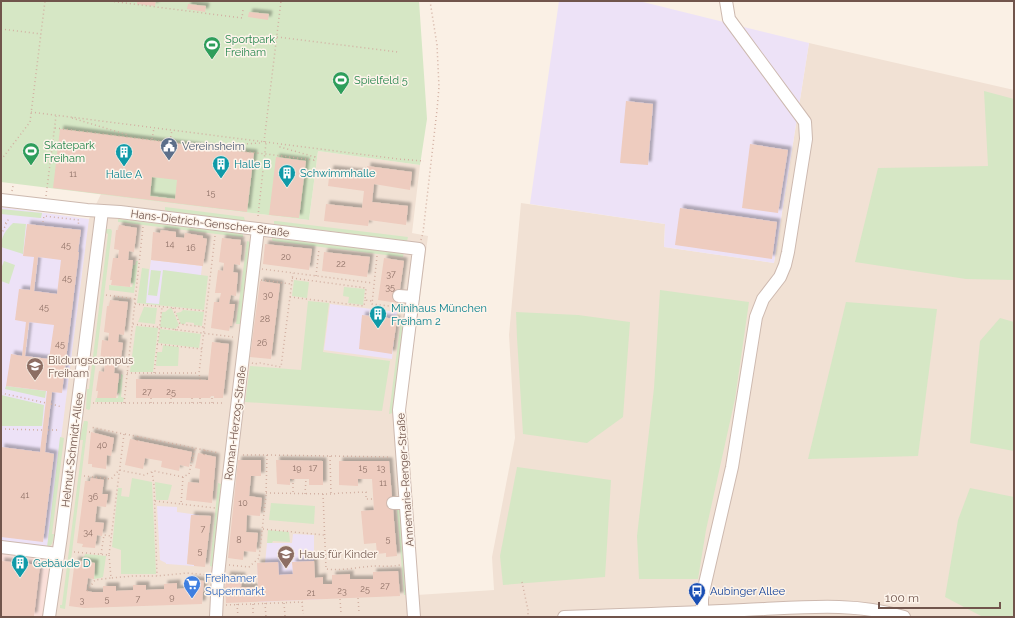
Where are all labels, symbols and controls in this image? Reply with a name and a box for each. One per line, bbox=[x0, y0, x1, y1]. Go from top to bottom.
place label: Sportpark Freiham bbox=[225, 33, 275, 59]
sports icon: Sportpark Freiham bbox=[202, 35, 222, 60]
sports icon: Spielfeld 5 bbox=[331, 70, 351, 95]
place label: Spielfeld 5 bbox=[354, 74, 408, 87]
public building icon: Vereinsheim bbox=[159, 136, 179, 161]
place label: Skatepark Freiham bbox=[44, 139, 95, 165]
place label: Vereinsheim bbox=[182, 140, 245, 153]
sports icon: Skatepark Freiham bbox=[21, 141, 41, 166]
building icon: Halle A bbox=[114, 142, 134, 167]
building icon: Halle B bbox=[211, 154, 231, 179]
place label: Halle B bbox=[234, 158, 271, 171]
building icon: Schwimmhalle bbox=[277, 163, 297, 188]
place label: Schwimmhalle bbox=[300, 167, 376, 180]
place label: Halle A bbox=[106, 168, 143, 181]
house number: 11 bbox=[69, 169, 77, 179]
house number: 15 bbox=[207, 188, 215, 198]
street label: Hans-Dietrich-Genscher-Straße bbox=[130, 207, 291, 240]
house number: 14 bbox=[166, 239, 174, 249]
house number: 45 bbox=[61, 240, 71, 250]
house number: 16 bbox=[186, 243, 196, 253]
house number: 20 bbox=[281, 252, 292, 262]
house number: 22 bbox=[336, 259, 346, 269]
house number: 37 bbox=[386, 269, 396, 279]
house number: 45 bbox=[62, 273, 72, 283]
house number: 35 bbox=[385, 282, 395, 292]
house number: 30 bbox=[263, 290, 274, 300]
house number: 45 bbox=[39, 302, 49, 312]
place label: Minihaus München Freiham 2 bbox=[391, 302, 487, 328]
building icon: Minihaus München Freiham 2 bbox=[368, 304, 388, 329]
house number: 28 bbox=[260, 314, 270, 324]
house number: 26 bbox=[257, 338, 268, 348]
house number: 45 bbox=[55, 339, 65, 349]
place label: Bildungscampus Freiham bbox=[48, 354, 133, 380]
school or university icon: Bildungscampus Freiham bbox=[25, 356, 45, 381]
street label: Roman-Herzog-Straße bbox=[222, 365, 249, 481]
house number: 27 bbox=[142, 387, 152, 397]
house number: 25 bbox=[166, 387, 176, 397]
street label: Helmut-Schmidt-Allee bbox=[59, 391, 86, 508]
street label: Annemarie-Renger-Straße bbox=[394, 412, 417, 547]
house number: 40 bbox=[97, 440, 108, 450]
house number: 19 bbox=[292, 463, 302, 473]
house number: 17 bbox=[309, 463, 317, 473]
house number: 15 bbox=[359, 463, 367, 473]
house number: 13 bbox=[377, 463, 386, 473]
house number: 11 bbox=[379, 478, 387, 488]
house number: 41 bbox=[21, 490, 30, 500]
house number: 36 bbox=[88, 492, 99, 502]
house number: 10 bbox=[238, 498, 248, 508]
house number: 7 bbox=[201, 524, 206, 534]
house number: 34 bbox=[83, 527, 93, 537]
house number: 5 bbox=[386, 534, 391, 544]
house number: 8 bbox=[236, 535, 242, 545]
school or university icon: Haus für Kinder bbox=[276, 544, 296, 569]
house number: 5 bbox=[198, 546, 203, 556]
place label: Haus für Kinder bbox=[299, 548, 377, 561]
building icon: Gebäude D bbox=[10, 553, 30, 578]
place label: Gebäude D bbox=[33, 557, 91, 570]
place label: Freihamer Supermarkt bbox=[205, 572, 265, 598]
supermarket icon: Freihamer Supermarkt bbox=[182, 574, 202, 599]
house number: 27 bbox=[380, 581, 390, 591]
bus stop icon: Aubinger Allee bbox=[687, 581, 707, 606]
house number: 25 bbox=[360, 584, 370, 594]
scale bar bbox=[879, 584, 1000, 610]
place label: Aubinger Allee bbox=[710, 585, 786, 598]
house number: 23 bbox=[337, 586, 347, 596]
house number: 21 bbox=[307, 588, 315, 598]
text: 100 m bbox=[885, 591, 919, 605]
house number: 9 bbox=[169, 592, 175, 602]
house number: 5 bbox=[105, 594, 110, 604]
house number: 7 bbox=[136, 594, 141, 604]
house number: 3 bbox=[80, 595, 85, 605]

